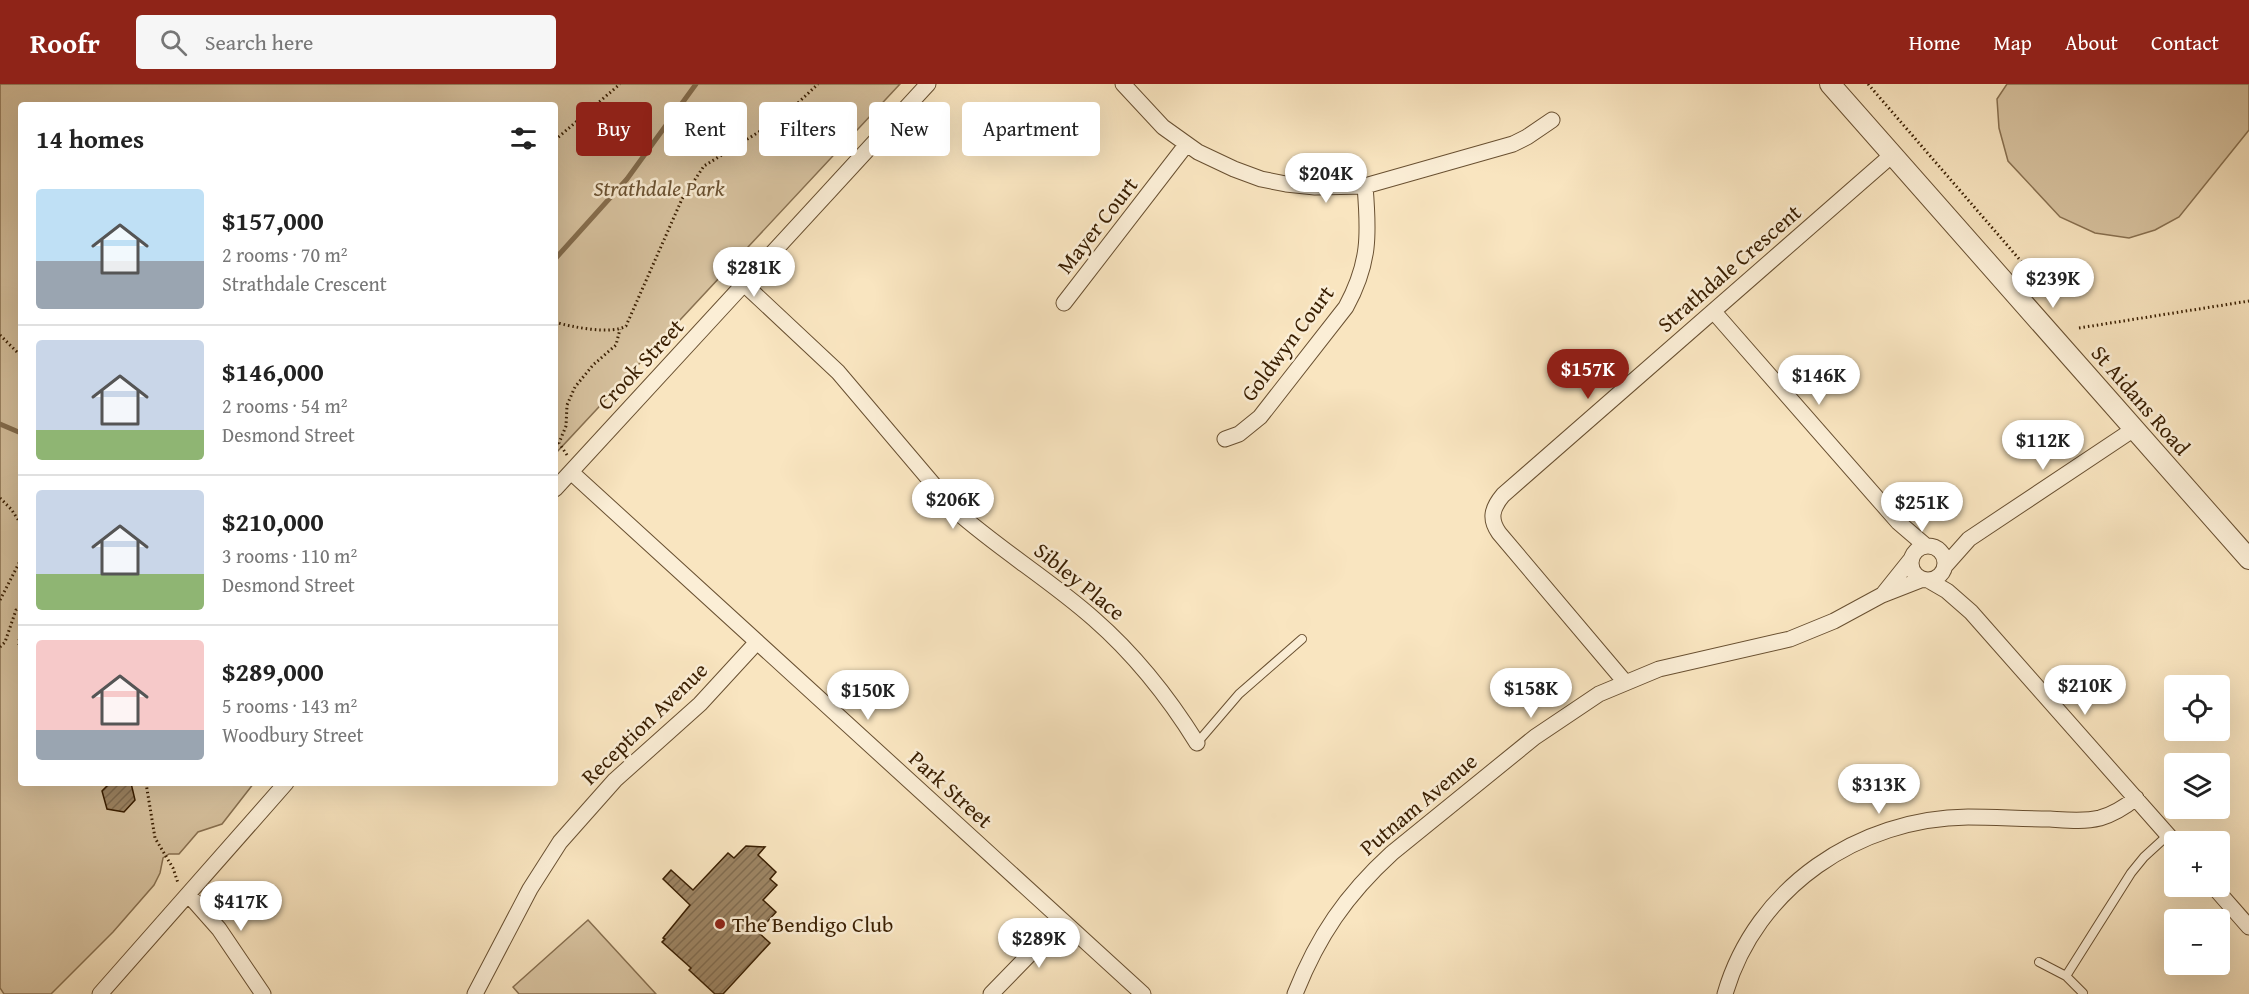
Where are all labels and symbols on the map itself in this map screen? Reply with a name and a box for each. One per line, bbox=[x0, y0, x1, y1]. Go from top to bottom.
pin: $204K bbox=[1284, 153, 1368, 204]
street label: Mayer Court bbox=[1049, 170, 1145, 280]
park label: Strathdale Park bbox=[593, 172, 726, 204]
street label: Strathdale Crescent bbox=[1650, 196, 1808, 340]
pin: $281K bbox=[712, 247, 796, 298]
pin: $239K bbox=[2011, 258, 2095, 309]
street label: Goldwyn Court bbox=[1233, 278, 1341, 408]
street label: Crook Street bbox=[589, 311, 691, 417]
street label: St Aidans Road bbox=[2084, 338, 2198, 462]
pin: $157K bbox=[1546, 349, 1630, 400]
pin: $146K bbox=[1777, 355, 1861, 406]
pin: $112K bbox=[2001, 420, 2085, 471]
pin: $206K bbox=[911, 479, 995, 530]
pin: $251K bbox=[1880, 482, 1964, 533]
street label: Sibley Place bbox=[1028, 534, 1132, 628]
street label: Reception Avenue bbox=[574, 654, 714, 792]
pin: $210K bbox=[2043, 665, 2127, 716]
pin: $158K bbox=[1489, 668, 1573, 719]
pin: $150K bbox=[826, 670, 910, 721]
street label: Park Street bbox=[902, 743, 1000, 835]
street label: Putnam Avenue bbox=[1352, 745, 1484, 863]
pin: $313K bbox=[1837, 764, 1921, 815]
pin: $417K bbox=[199, 881, 283, 932]
place label: The Bendigo Club bbox=[732, 908, 893, 940]
marker: The Bendigo Club bbox=[713, 917, 727, 931]
pin: $289K bbox=[997, 918, 1081, 969]

